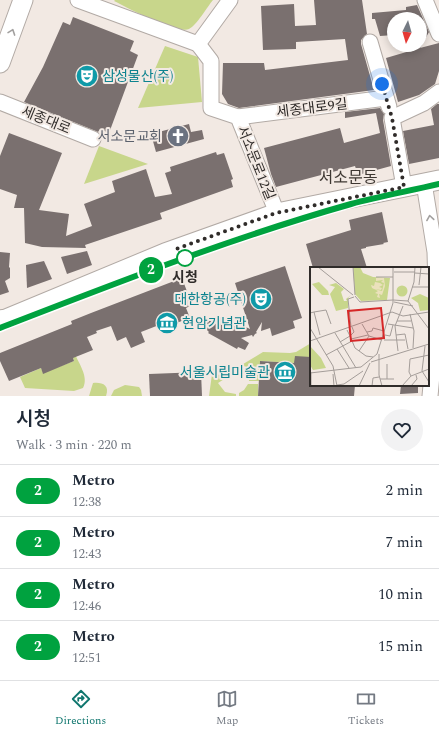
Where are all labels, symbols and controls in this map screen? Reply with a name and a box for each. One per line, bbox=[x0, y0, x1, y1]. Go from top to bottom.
north arrow bbox=[387, 12, 427, 52]
map controls bbox=[387, 12, 427, 52]
one-way arrow bbox=[7, 28, 15, 35]
theatre icon: 삼성물산(주) bbox=[74, 63, 100, 89]
place label: 삼성물산(주) bbox=[102, 66, 173, 87]
your location bbox=[372, 74, 392, 94]
street label: 세종대로9길 bbox=[275, 93, 349, 123]
street label: 세종대로 bbox=[18, 101, 74, 139]
church icon: 서소문교회 bbox=[165, 123, 191, 149]
street label: 서소문로12길 bbox=[232, 123, 280, 203]
place label: 서소문교회 bbox=[98, 126, 162, 147]
district label: 서소문동 bbox=[319, 166, 378, 190]
one-way arrow bbox=[426, 215, 435, 221]
marker: 시청 bbox=[176, 249, 194, 267]
line badge: 2 bbox=[138, 257, 164, 283]
text: 2 bbox=[147, 259, 155, 280]
place label: 시청 bbox=[172, 267, 198, 288]
inset map bbox=[310, 267, 429, 386]
theatre icon: 대한항공(주) bbox=[248, 286, 274, 312]
place label: 대한항공(주) bbox=[175, 289, 246, 310]
museum icon: 현암기념관 bbox=[154, 310, 180, 336]
place label: 현암기념관 bbox=[182, 313, 247, 334]
museum icon: 서울시립미술관 bbox=[272, 359, 298, 385]
place label: 서울시립미술관 bbox=[180, 362, 270, 383]
text: 시청 bbox=[16, 405, 51, 434]
button: heart bbox=[381, 409, 423, 451]
text: Walk · 3 min · 220 m bbox=[16, 435, 132, 455]
text: Metro bbox=[72, 469, 115, 492]
text: 2 min bbox=[385, 479, 423, 502]
text: 2 bbox=[34, 480, 42, 501]
text: 12:38 bbox=[72, 492, 101, 512]
text: Metro bbox=[72, 521, 115, 544]
text: 7 min bbox=[385, 531, 423, 554]
text: 2 bbox=[34, 532, 42, 553]
text: 12:43 bbox=[72, 544, 101, 564]
text: Metro bbox=[72, 573, 115, 596]
text: 10 min bbox=[378, 583, 423, 606]
text: 2 bbox=[34, 584, 42, 605]
text: 12:46 bbox=[72, 596, 101, 616]
text: Metro bbox=[72, 625, 115, 648]
text: 15 min bbox=[378, 635, 423, 658]
text: 2 bbox=[34, 636, 42, 657]
text: 12:51 bbox=[72, 648, 101, 668]
tab: Directions bbox=[55, 688, 106, 729]
tab: Map bbox=[216, 688, 238, 729]
tab: Tickets bbox=[348, 688, 384, 729]

